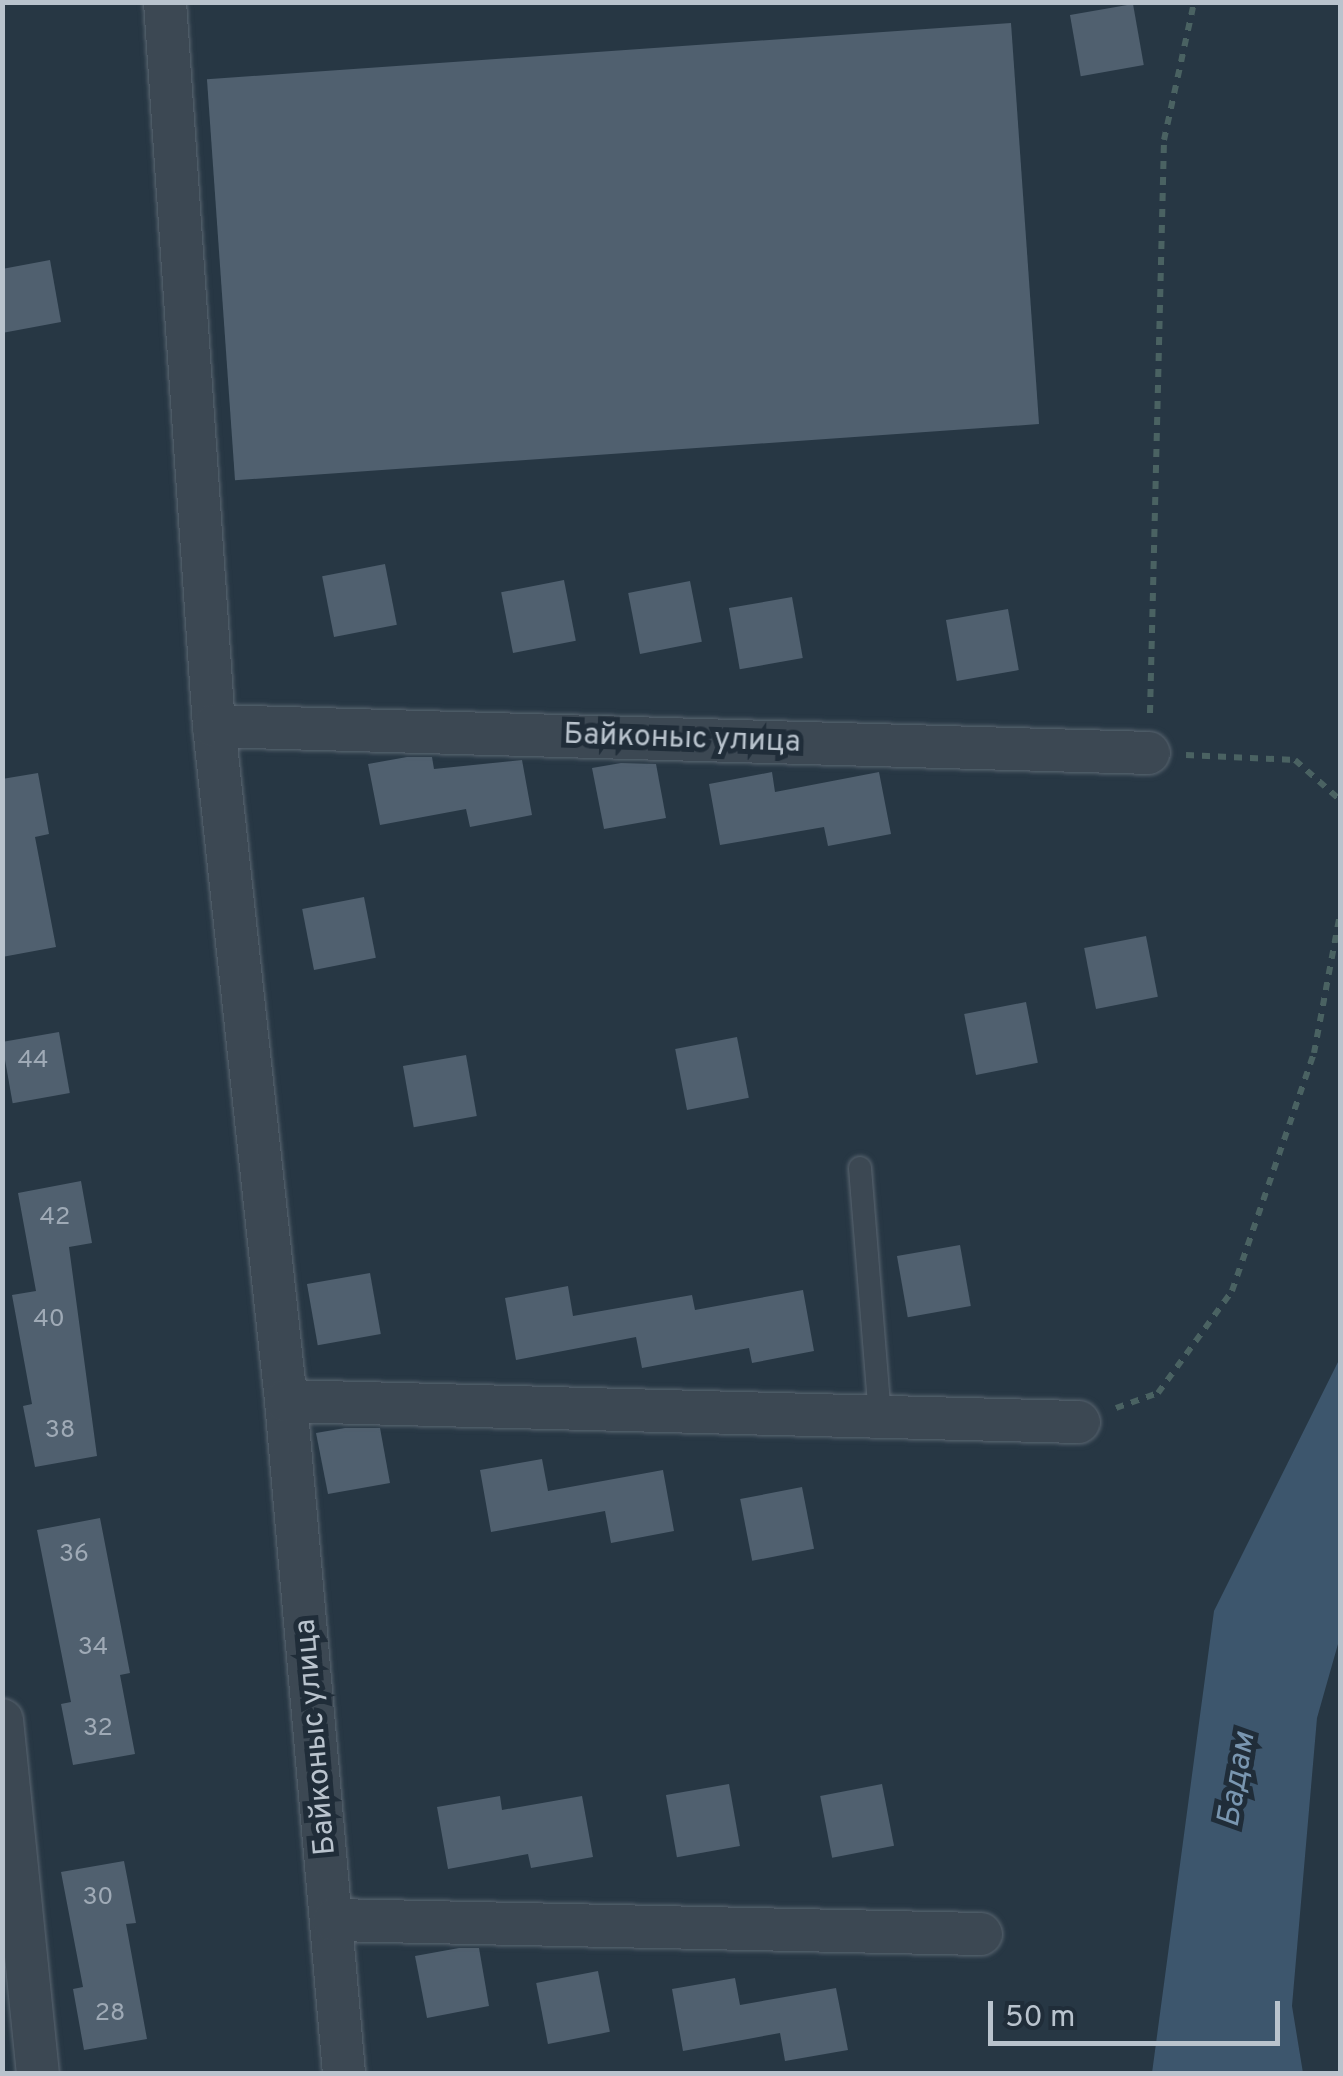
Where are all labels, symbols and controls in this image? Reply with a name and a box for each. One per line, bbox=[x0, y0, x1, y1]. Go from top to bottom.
street label: Байконыс улица bbox=[563, 718, 801, 762]
house number: 44 bbox=[17, 1046, 49, 1076]
house number: 42 bbox=[40, 1203, 70, 1233]
house number: 40 bbox=[33, 1305, 65, 1335]
house number: 38 bbox=[45, 1416, 75, 1446]
house number: 36 bbox=[59, 1540, 89, 1570]
street label: Байконыс улица bbox=[289, 1617, 345, 1857]
house number: 34 bbox=[78, 1633, 108, 1663]
house number: 32 bbox=[83, 1714, 113, 1744]
water label: Бадам bbox=[1211, 1729, 1265, 1831]
house number: 30 bbox=[83, 1883, 113, 1913]
scale bar bbox=[993, 1981, 1286, 2043]
house number: 28 bbox=[95, 1999, 125, 2029]
text: 50 m bbox=[1005, 2000, 1075, 2037]

